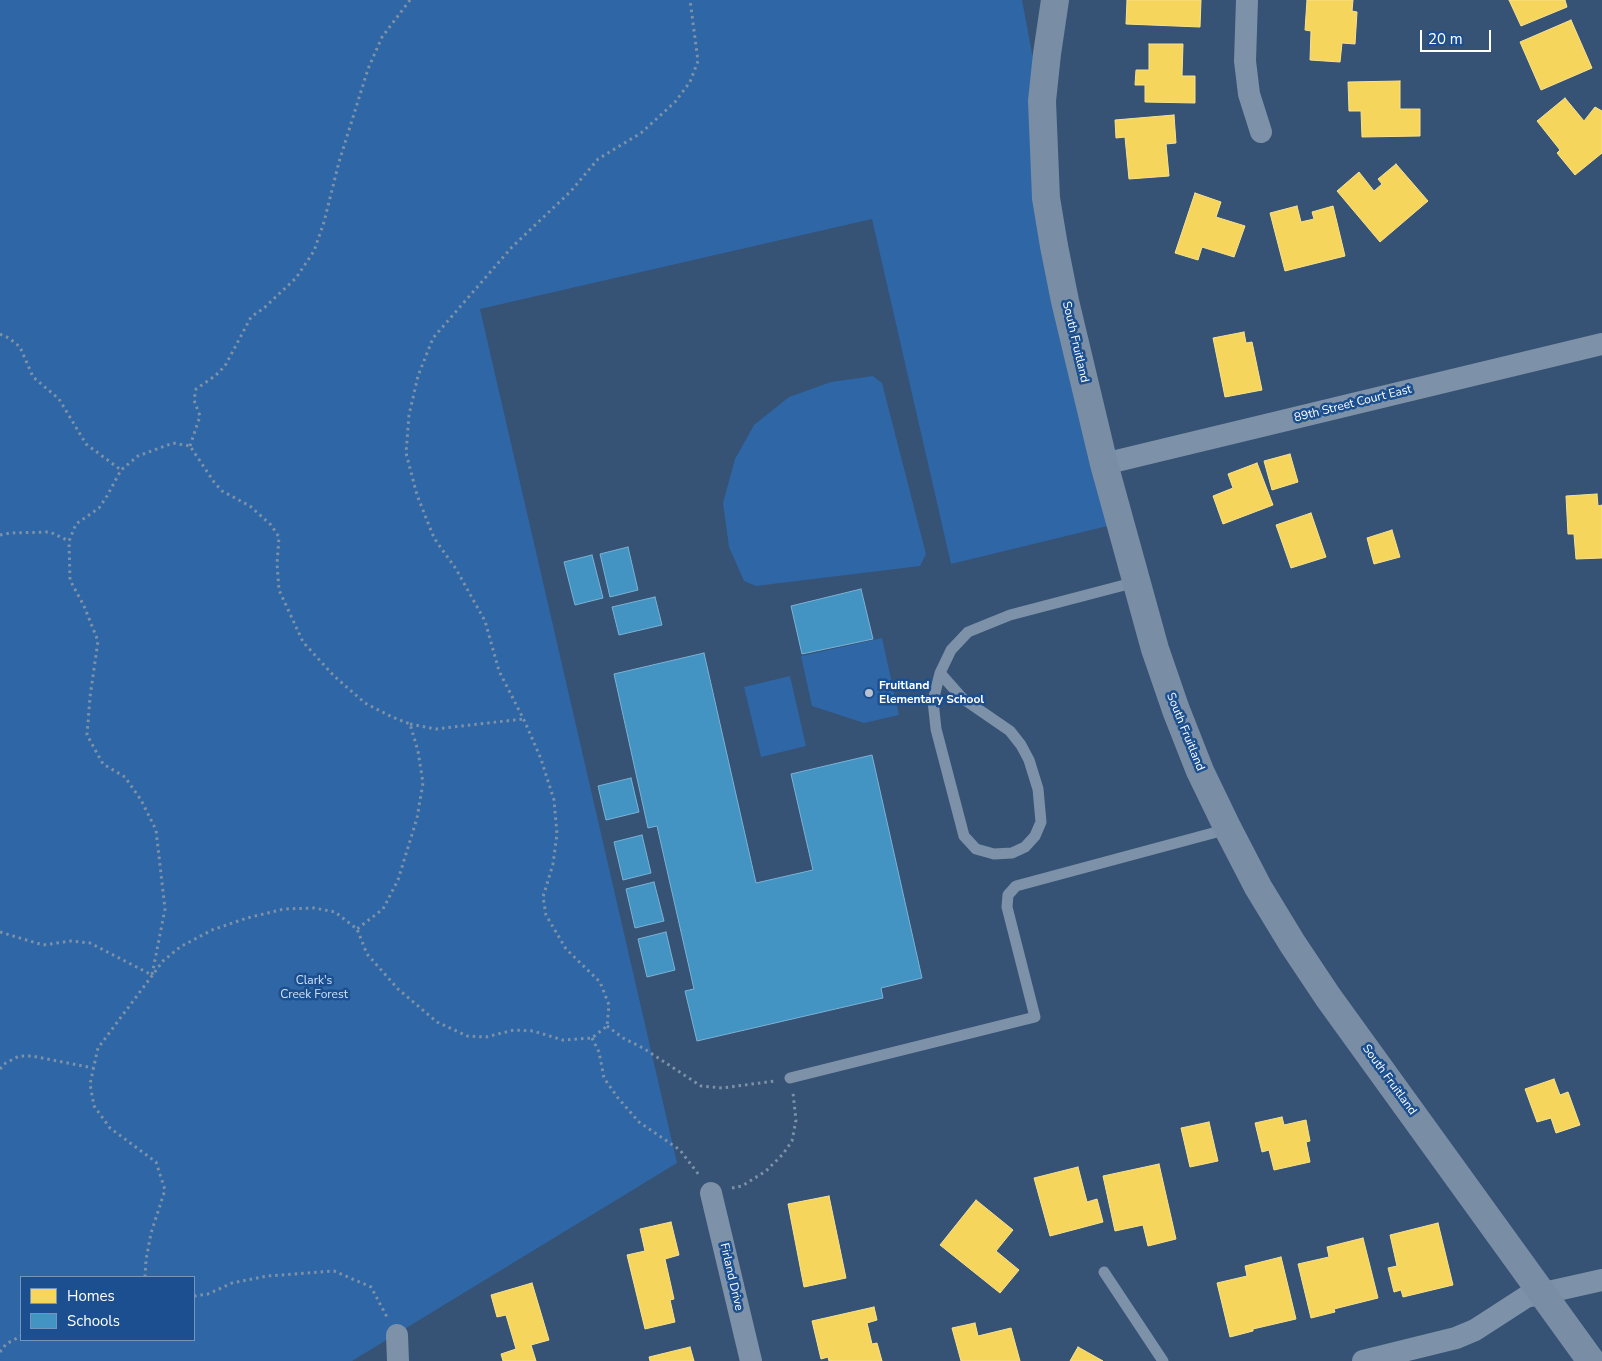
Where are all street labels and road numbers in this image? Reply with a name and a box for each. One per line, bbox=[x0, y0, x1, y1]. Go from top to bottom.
street label: South Fruitland bbox=[1059, 300, 1091, 384]
street label: 89th Street Court East bbox=[1293, 382, 1413, 426]
street label: South Fruitland bbox=[1163, 691, 1207, 773]
street label: South Fruitland bbox=[1359, 1042, 1419, 1118]
street label: Firland Drive bbox=[716, 1242, 746, 1312]

